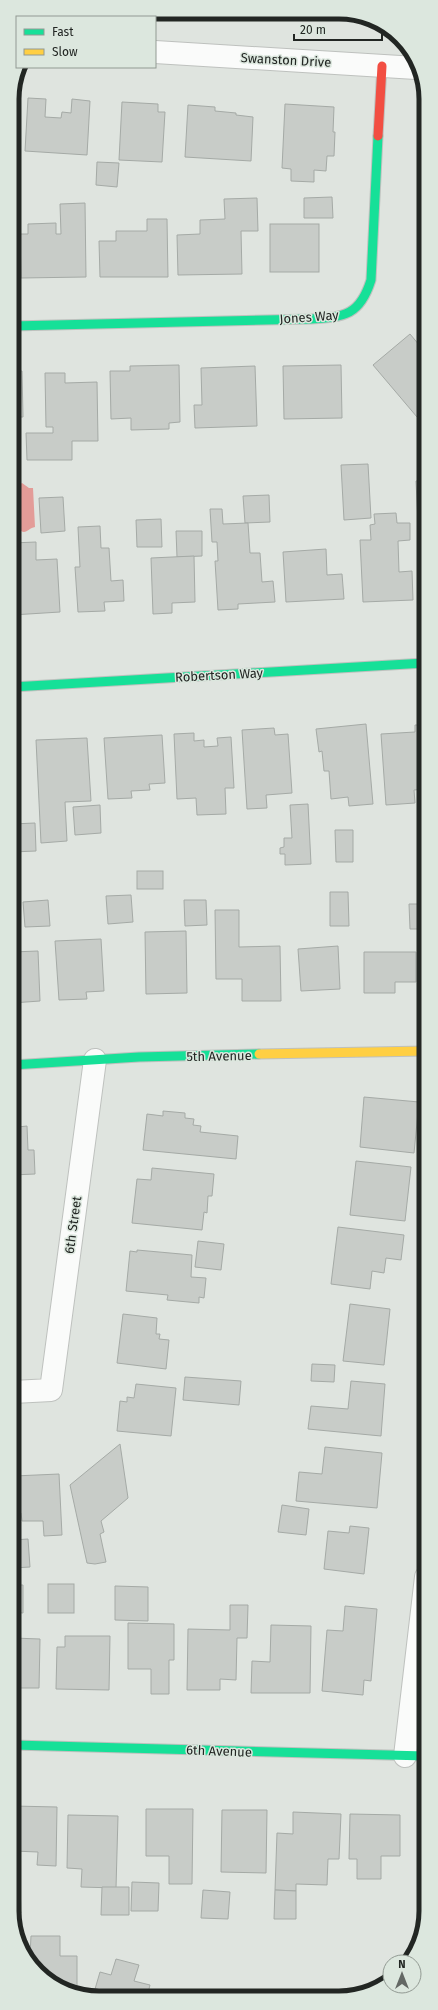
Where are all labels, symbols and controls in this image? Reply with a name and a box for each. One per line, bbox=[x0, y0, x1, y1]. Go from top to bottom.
legend bbox=[16, 16, 156, 68]
scale bar bbox=[294, 16, 382, 42]
text: 20 m bbox=[300, 23, 326, 37]
text: Fast bbox=[52, 25, 74, 39]
text: Slow bbox=[52, 45, 78, 59]
street label: Swanston Drive bbox=[240, 50, 332, 70]
street label: Jones Way bbox=[279, 307, 340, 327]
street label: Robertson Way bbox=[175, 665, 264, 685]
street label: 5th Avenue bbox=[186, 1048, 252, 1064]
street label: 6th Street bbox=[62, 1195, 85, 1255]
street label: 6th Avenue bbox=[186, 1742, 252, 1760]
north arrow bbox=[382, 1954, 422, 1994]
text: N bbox=[398, 1958, 406, 1971]

